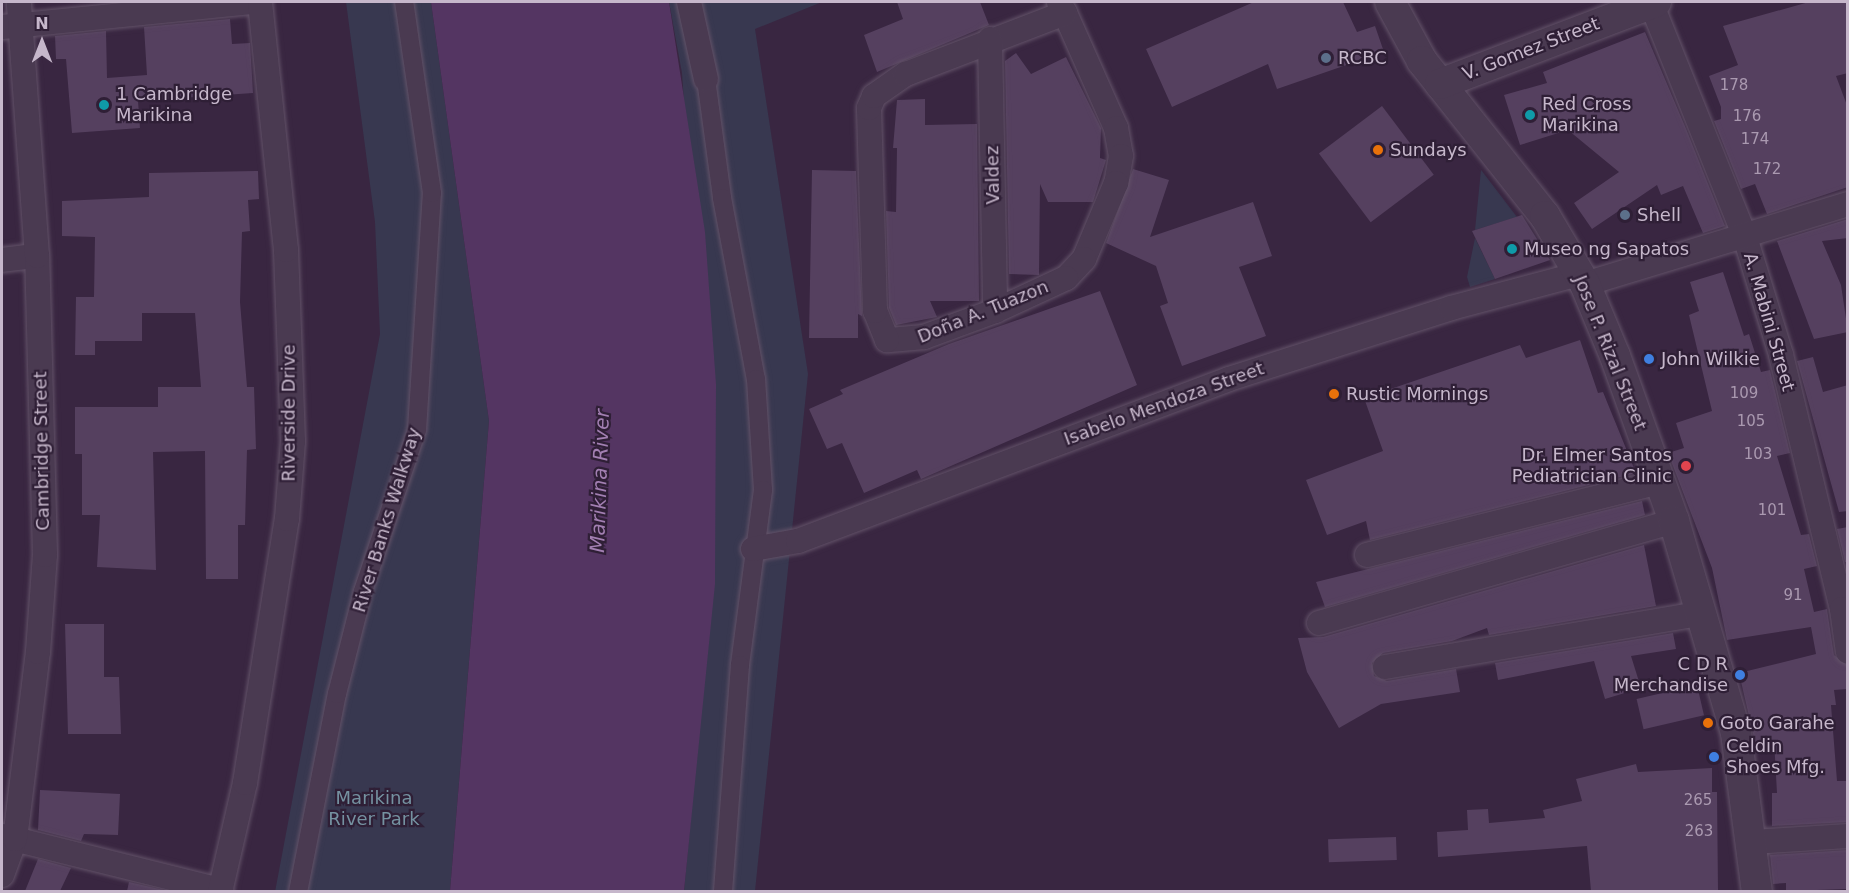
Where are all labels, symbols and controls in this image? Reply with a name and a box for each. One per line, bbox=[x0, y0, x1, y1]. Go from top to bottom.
north arrow bbox=[12, 12, 72, 72]
street label: V. Gomez Street bbox=[1460, 13, 1602, 85]
text: N bbox=[35, 14, 49, 33]
place label: RCBC bbox=[1338, 47, 1387, 69]
marker: RCBC bbox=[1319, 51, 1333, 65]
house number: 178 bbox=[1720, 77, 1748, 95]
place label: 1 Cambridge Marikina bbox=[116, 84, 232, 127]
place label: Red Cross Marikina bbox=[1542, 94, 1631, 136]
marker: 1 Cambridge Marikina bbox=[97, 98, 111, 112]
marker: Red Cross Marikina bbox=[1523, 108, 1537, 122]
house number: 176 bbox=[1733, 108, 1761, 126]
house number: 174 bbox=[1741, 131, 1769, 149]
place label: Sundays bbox=[1390, 139, 1467, 161]
marker: Sundays bbox=[1371, 143, 1385, 157]
street label: Valdez bbox=[982, 145, 1004, 205]
house number: 172 bbox=[1753, 161, 1781, 179]
place label: Shell bbox=[1637, 204, 1681, 226]
marker: Shell bbox=[1618, 208, 1632, 222]
place label: Museo ng Sapatos bbox=[1524, 238, 1689, 260]
marker: Museo ng Sapatos bbox=[1505, 242, 1519, 256]
street label: A. Mabini Street bbox=[1739, 250, 1799, 394]
street label: Jose P. Rizal Street bbox=[1569, 272, 1651, 434]
street label: Doña A. Tuazon bbox=[914, 276, 1052, 348]
street label: Riverside Drive bbox=[278, 344, 300, 482]
place label: John Wilkie bbox=[1661, 348, 1760, 370]
marker: John Wilkie bbox=[1642, 352, 1656, 366]
street label: Isabelo Mendoza Street bbox=[1061, 358, 1267, 450]
street label: Cambridge Street bbox=[30, 371, 54, 531]
place label: Rustic Mornings bbox=[1346, 383, 1488, 405]
house number: 109 bbox=[1730, 385, 1758, 403]
marker: Rustic Mornings bbox=[1327, 387, 1341, 401]
water label: Marikina River bbox=[586, 409, 614, 553]
house number: 105 bbox=[1737, 413, 1765, 431]
street label: River Banks Walkway bbox=[349, 425, 425, 615]
place label: Dr. Elmer Santos Pediatrician Clinic bbox=[1512, 445, 1672, 488]
house number: 103 bbox=[1744, 446, 1772, 464]
marker: Dr. Elmer Santos Pediatrician Clinic bbox=[1677, 457, 1695, 475]
house number: 101 bbox=[1758, 502, 1786, 520]
house number: 91 bbox=[1783, 587, 1803, 605]
place label: C D R Merchandise bbox=[1614, 654, 1728, 696]
marker: C D R Merchandise bbox=[1733, 668, 1747, 682]
place label: Goto Garahe bbox=[1720, 712, 1835, 734]
marker: Goto Garahe bbox=[1701, 716, 1715, 730]
place label: Celdin Shoes Mfg. bbox=[1726, 736, 1825, 778]
marker: Celdin Shoes Mfg. bbox=[1707, 750, 1721, 764]
park label: Marikina River Park bbox=[328, 788, 420, 830]
house number: 265 bbox=[1684, 792, 1712, 810]
house number: 263 bbox=[1685, 823, 1713, 841]

